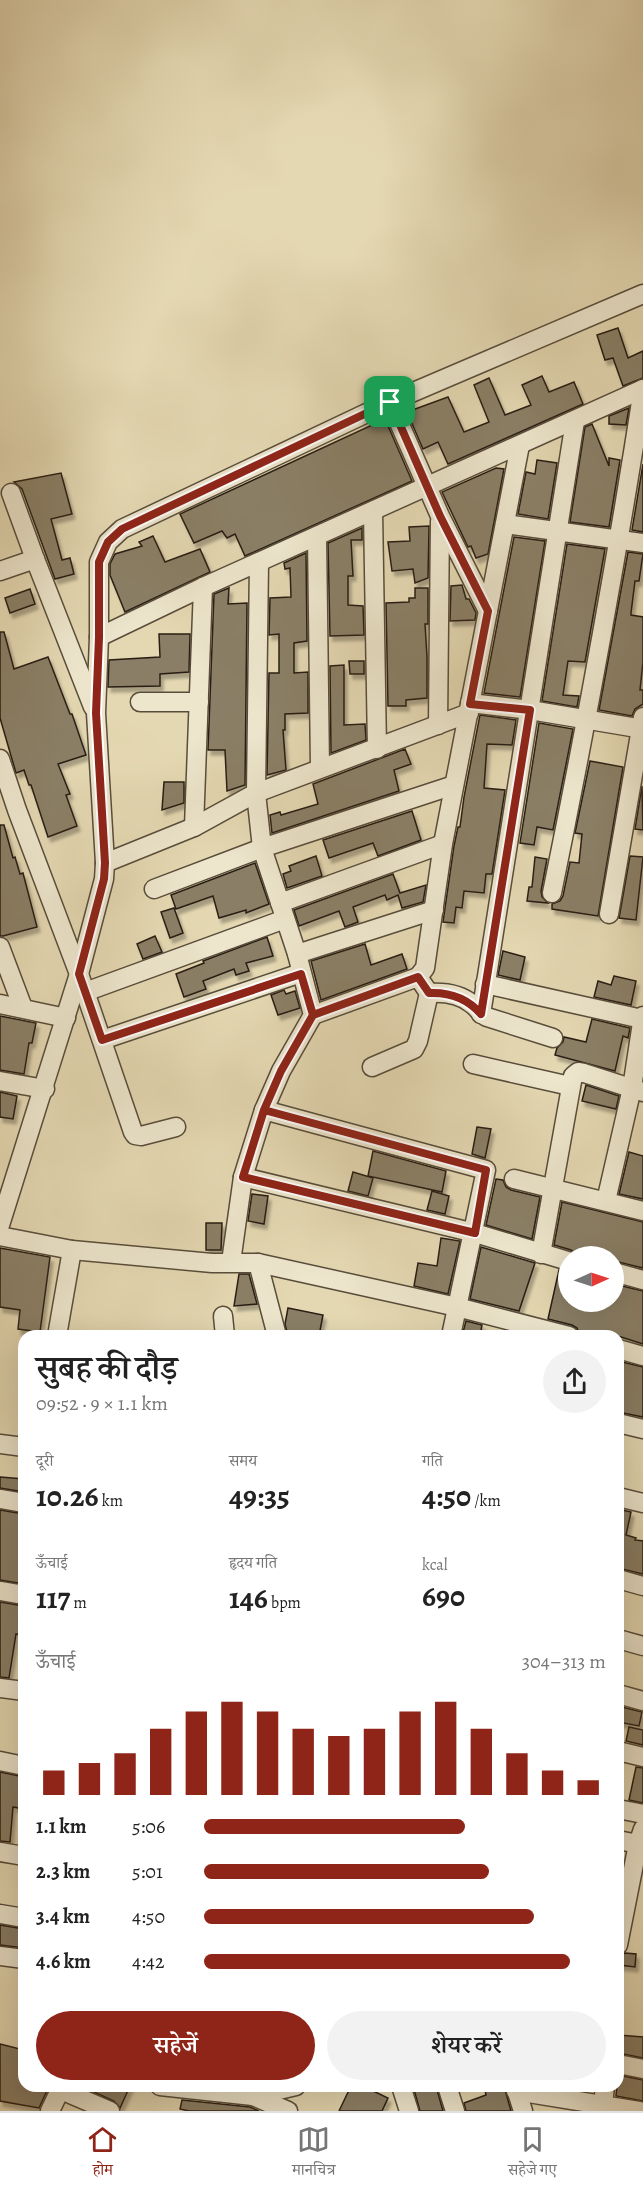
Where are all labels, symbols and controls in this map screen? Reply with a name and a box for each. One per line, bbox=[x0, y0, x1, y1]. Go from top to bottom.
pin bbox=[364, 376, 415, 427]
icon: arrive bbox=[373, 385, 406, 418]
north arrow bbox=[558, 1246, 624, 1312]
map controls bbox=[558, 1246, 624, 1312]
text: सुबह की दौड़ bbox=[36, 1345, 178, 1390]
button: share bbox=[543, 1350, 606, 1413]
text: 09:52 · 9 × 1.1 km bbox=[36, 1390, 168, 1417]
text: दूरी bbox=[36, 1450, 53, 1472]
text: समय bbox=[229, 1450, 257, 1472]
text: गति bbox=[422, 1450, 443, 1472]
text: 10.26 bbox=[36, 1476, 99, 1516]
text: 49:35 bbox=[229, 1476, 290, 1516]
text: 4:50 bbox=[422, 1476, 471, 1516]
text: km bbox=[99, 1490, 123, 1512]
text: /km bbox=[471, 1490, 501, 1512]
text: ऊँचाई bbox=[36, 1552, 68, 1574]
text: हृदय गति bbox=[229, 1552, 277, 1574]
text: kcal bbox=[422, 1554, 448, 1576]
text: 690 bbox=[422, 1576, 465, 1616]
text: 117 bbox=[36, 1578, 70, 1618]
text: 146 bbox=[229, 1578, 268, 1618]
text: m bbox=[70, 1592, 87, 1614]
text: bpm bbox=[268, 1592, 301, 1614]
text: ऊँचाई bbox=[36, 1648, 75, 1675]
text: 304–313 m bbox=[522, 1648, 606, 1675]
text: 1.1 km bbox=[36, 1813, 86, 1840]
text: 5:06 bbox=[132, 1813, 165, 1840]
text: 2.3 km bbox=[36, 1858, 90, 1885]
text: 5:01 bbox=[132, 1858, 163, 1885]
text: 3.4 km bbox=[36, 1903, 90, 1930]
text: 4:50 bbox=[132, 1903, 165, 1930]
text: 4.6 km bbox=[36, 1948, 91, 1975]
text: 4:42 bbox=[132, 1948, 164, 1975]
button: सहेजें bbox=[36, 2011, 315, 2080]
button: शेयर करें bbox=[327, 2011, 606, 2080]
tab: होम bbox=[86, 2123, 119, 2185]
tab: मानचित्र bbox=[292, 2123, 335, 2185]
tab: सहेजे गए bbox=[508, 2123, 557, 2185]

